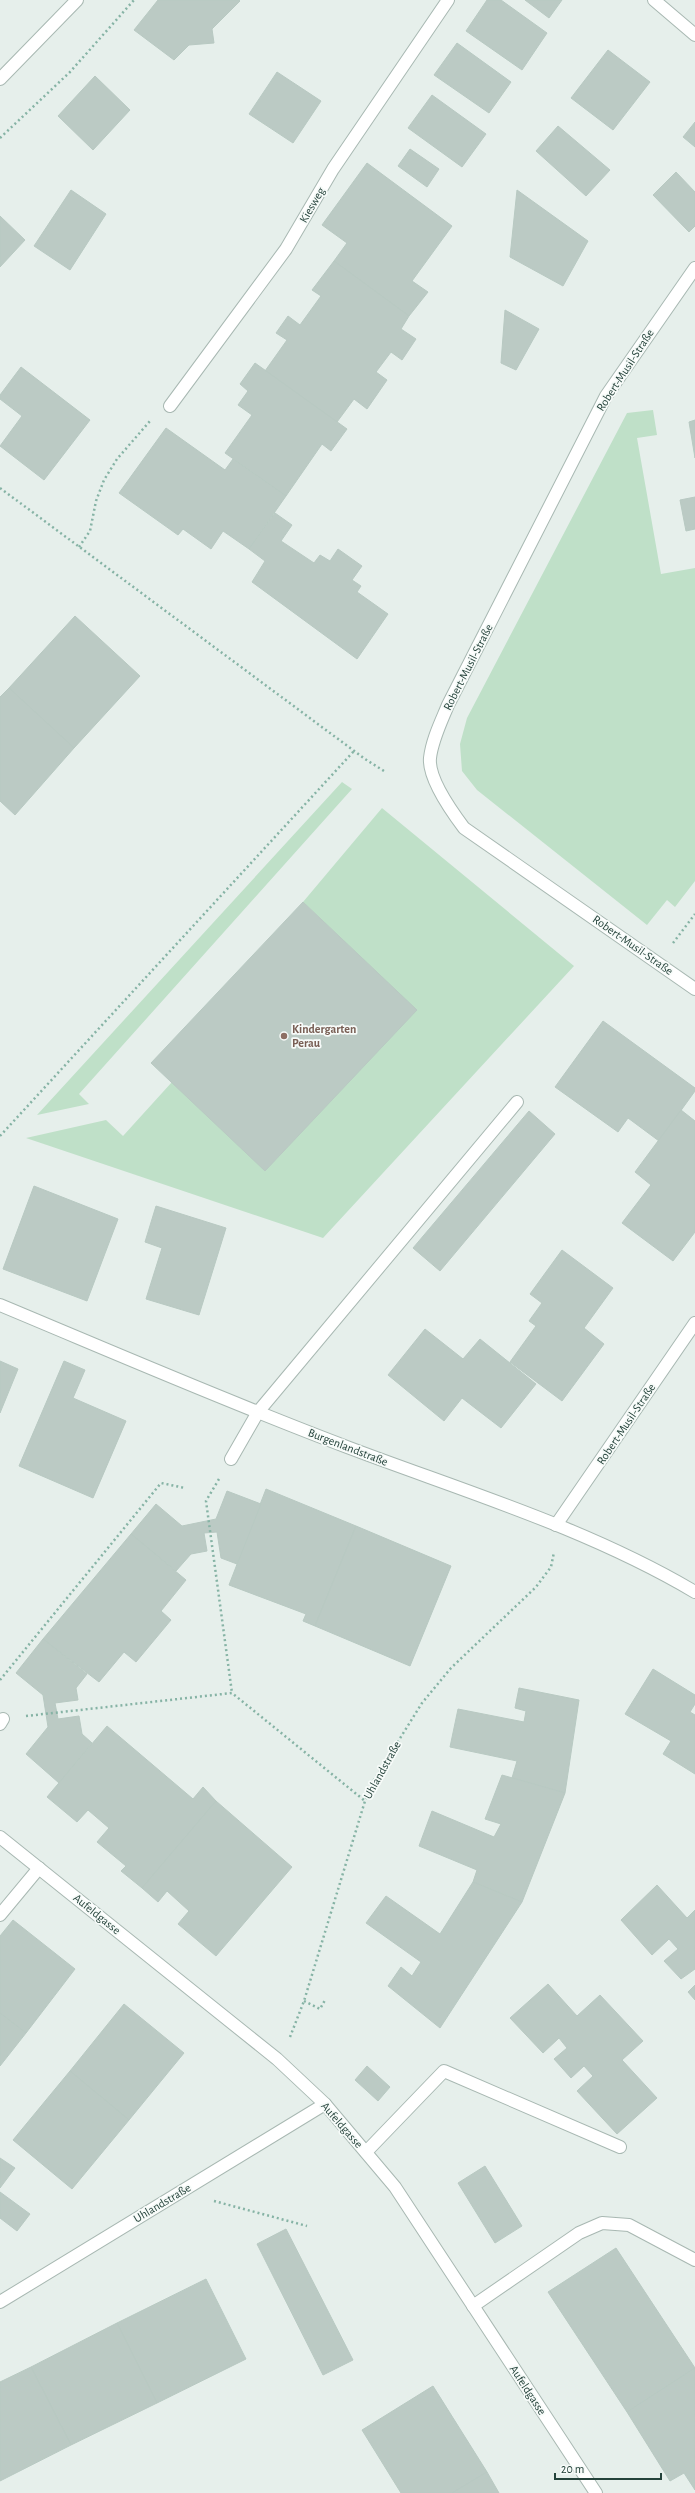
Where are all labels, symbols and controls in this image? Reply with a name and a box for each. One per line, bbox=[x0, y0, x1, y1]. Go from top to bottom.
street label: Kiesweg bbox=[297, 185, 327, 225]
street label: Robert-Musil-Straße bbox=[594, 327, 656, 413]
street label: Robert-Musil-Straße bbox=[441, 622, 495, 712]
street label: Robert-Musil-Straße bbox=[591, 913, 675, 977]
place label: Kindergarten Perau bbox=[292, 1023, 356, 1049]
marker: Kindergarten Perau bbox=[279, 1031, 289, 1041]
street label: Robert-Musil-Straße bbox=[594, 1381, 658, 1467]
street label: Burgenlandstraße bbox=[306, 1426, 390, 1468]
street label: Uhlandstraße bbox=[361, 1739, 403, 1801]
street label: Aufeldgasse bbox=[71, 1892, 123, 1936]
street label: Aufeldgasse bbox=[319, 2100, 365, 2150]
street label: Uhlandstraße bbox=[131, 2181, 193, 2225]
street label: Aufeldgasse bbox=[508, 2363, 548, 2417]
scale bar bbox=[555, 2455, 661, 2481]
text: 20 m bbox=[561, 2463, 584, 2475]

